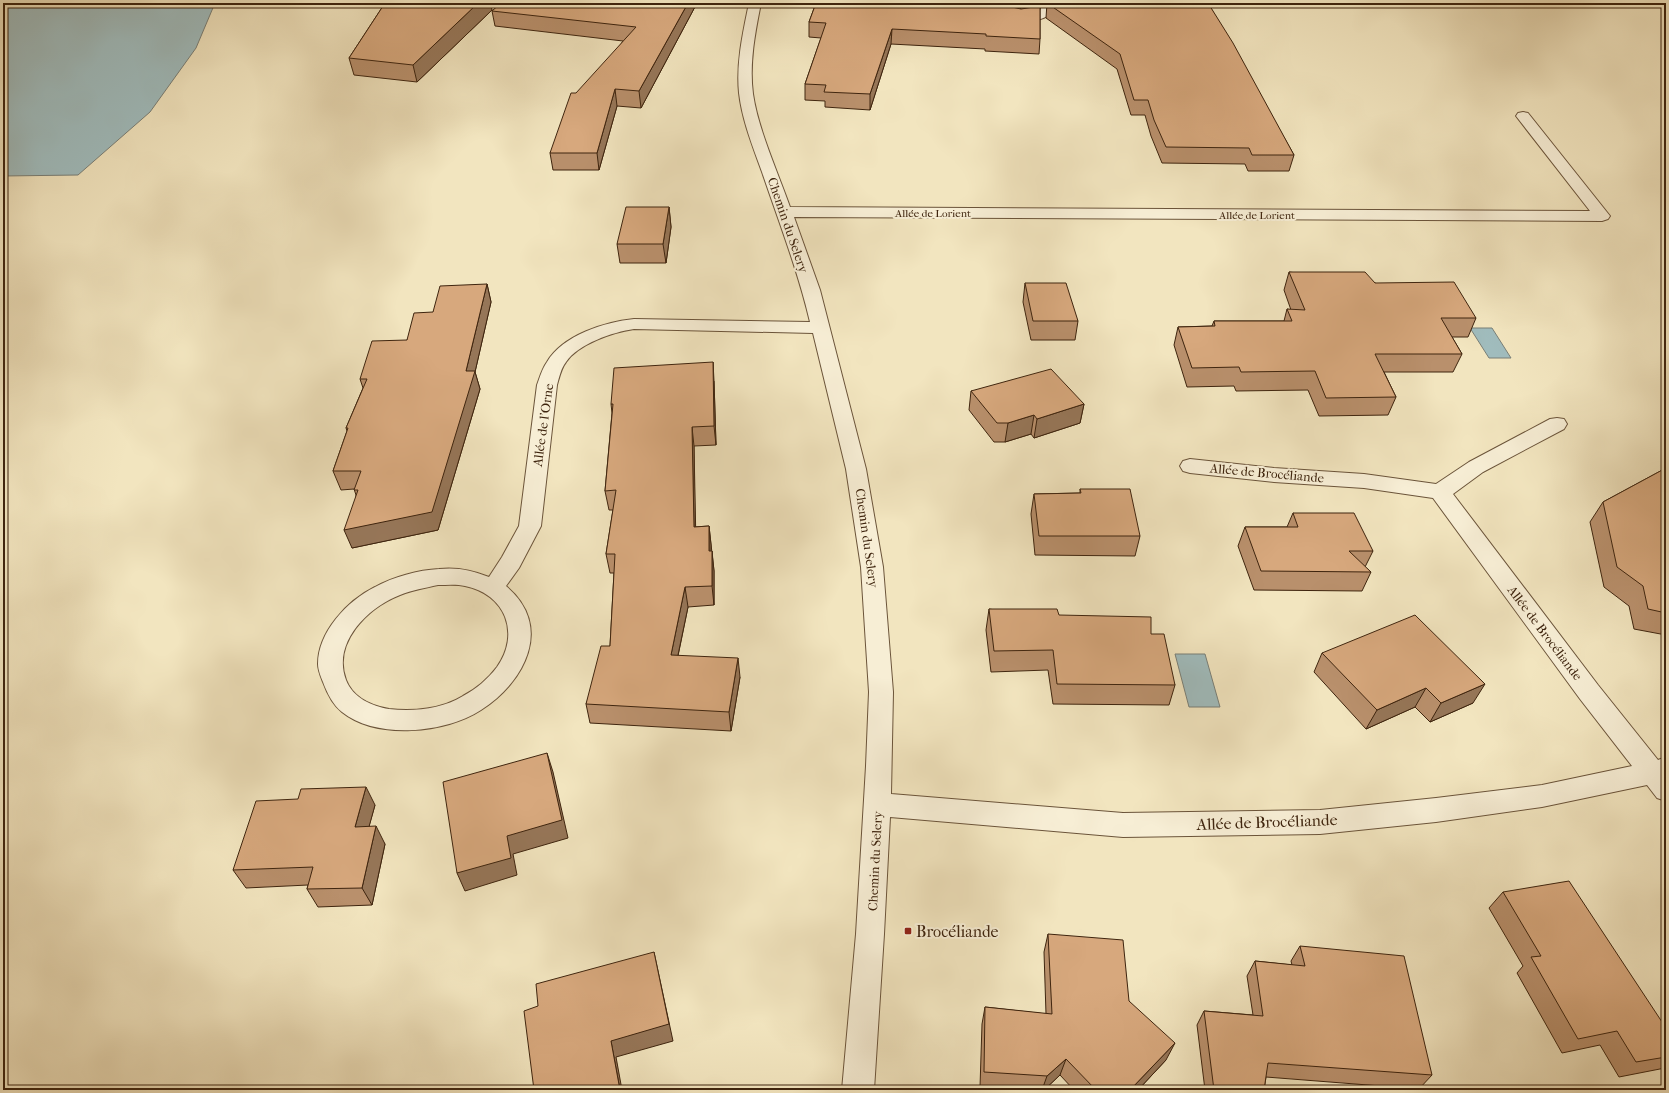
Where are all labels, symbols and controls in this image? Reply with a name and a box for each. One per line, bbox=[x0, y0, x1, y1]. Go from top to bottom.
street label: Chemin du Selery bbox=[765, 175, 812, 276]
street label: Allée de Lorient bbox=[894, 207, 971, 220]
street label: Allée de Lorient bbox=[1218, 209, 1295, 222]
street label: Allée de l'Orne bbox=[530, 382, 556, 468]
street label: Allée de Brocéliande bbox=[1208, 460, 1325, 486]
street label: Chemin du Selery bbox=[853, 487, 882, 590]
street label: Allée de Brocéliande bbox=[1504, 582, 1586, 684]
street label: Chemin du Selery bbox=[865, 810, 885, 911]
street label: Allée de Brocéliande bbox=[1195, 810, 1338, 834]
place label: Brocéliande bbox=[916, 922, 999, 941]
marker: Brocéliande bbox=[903, 926, 913, 936]

